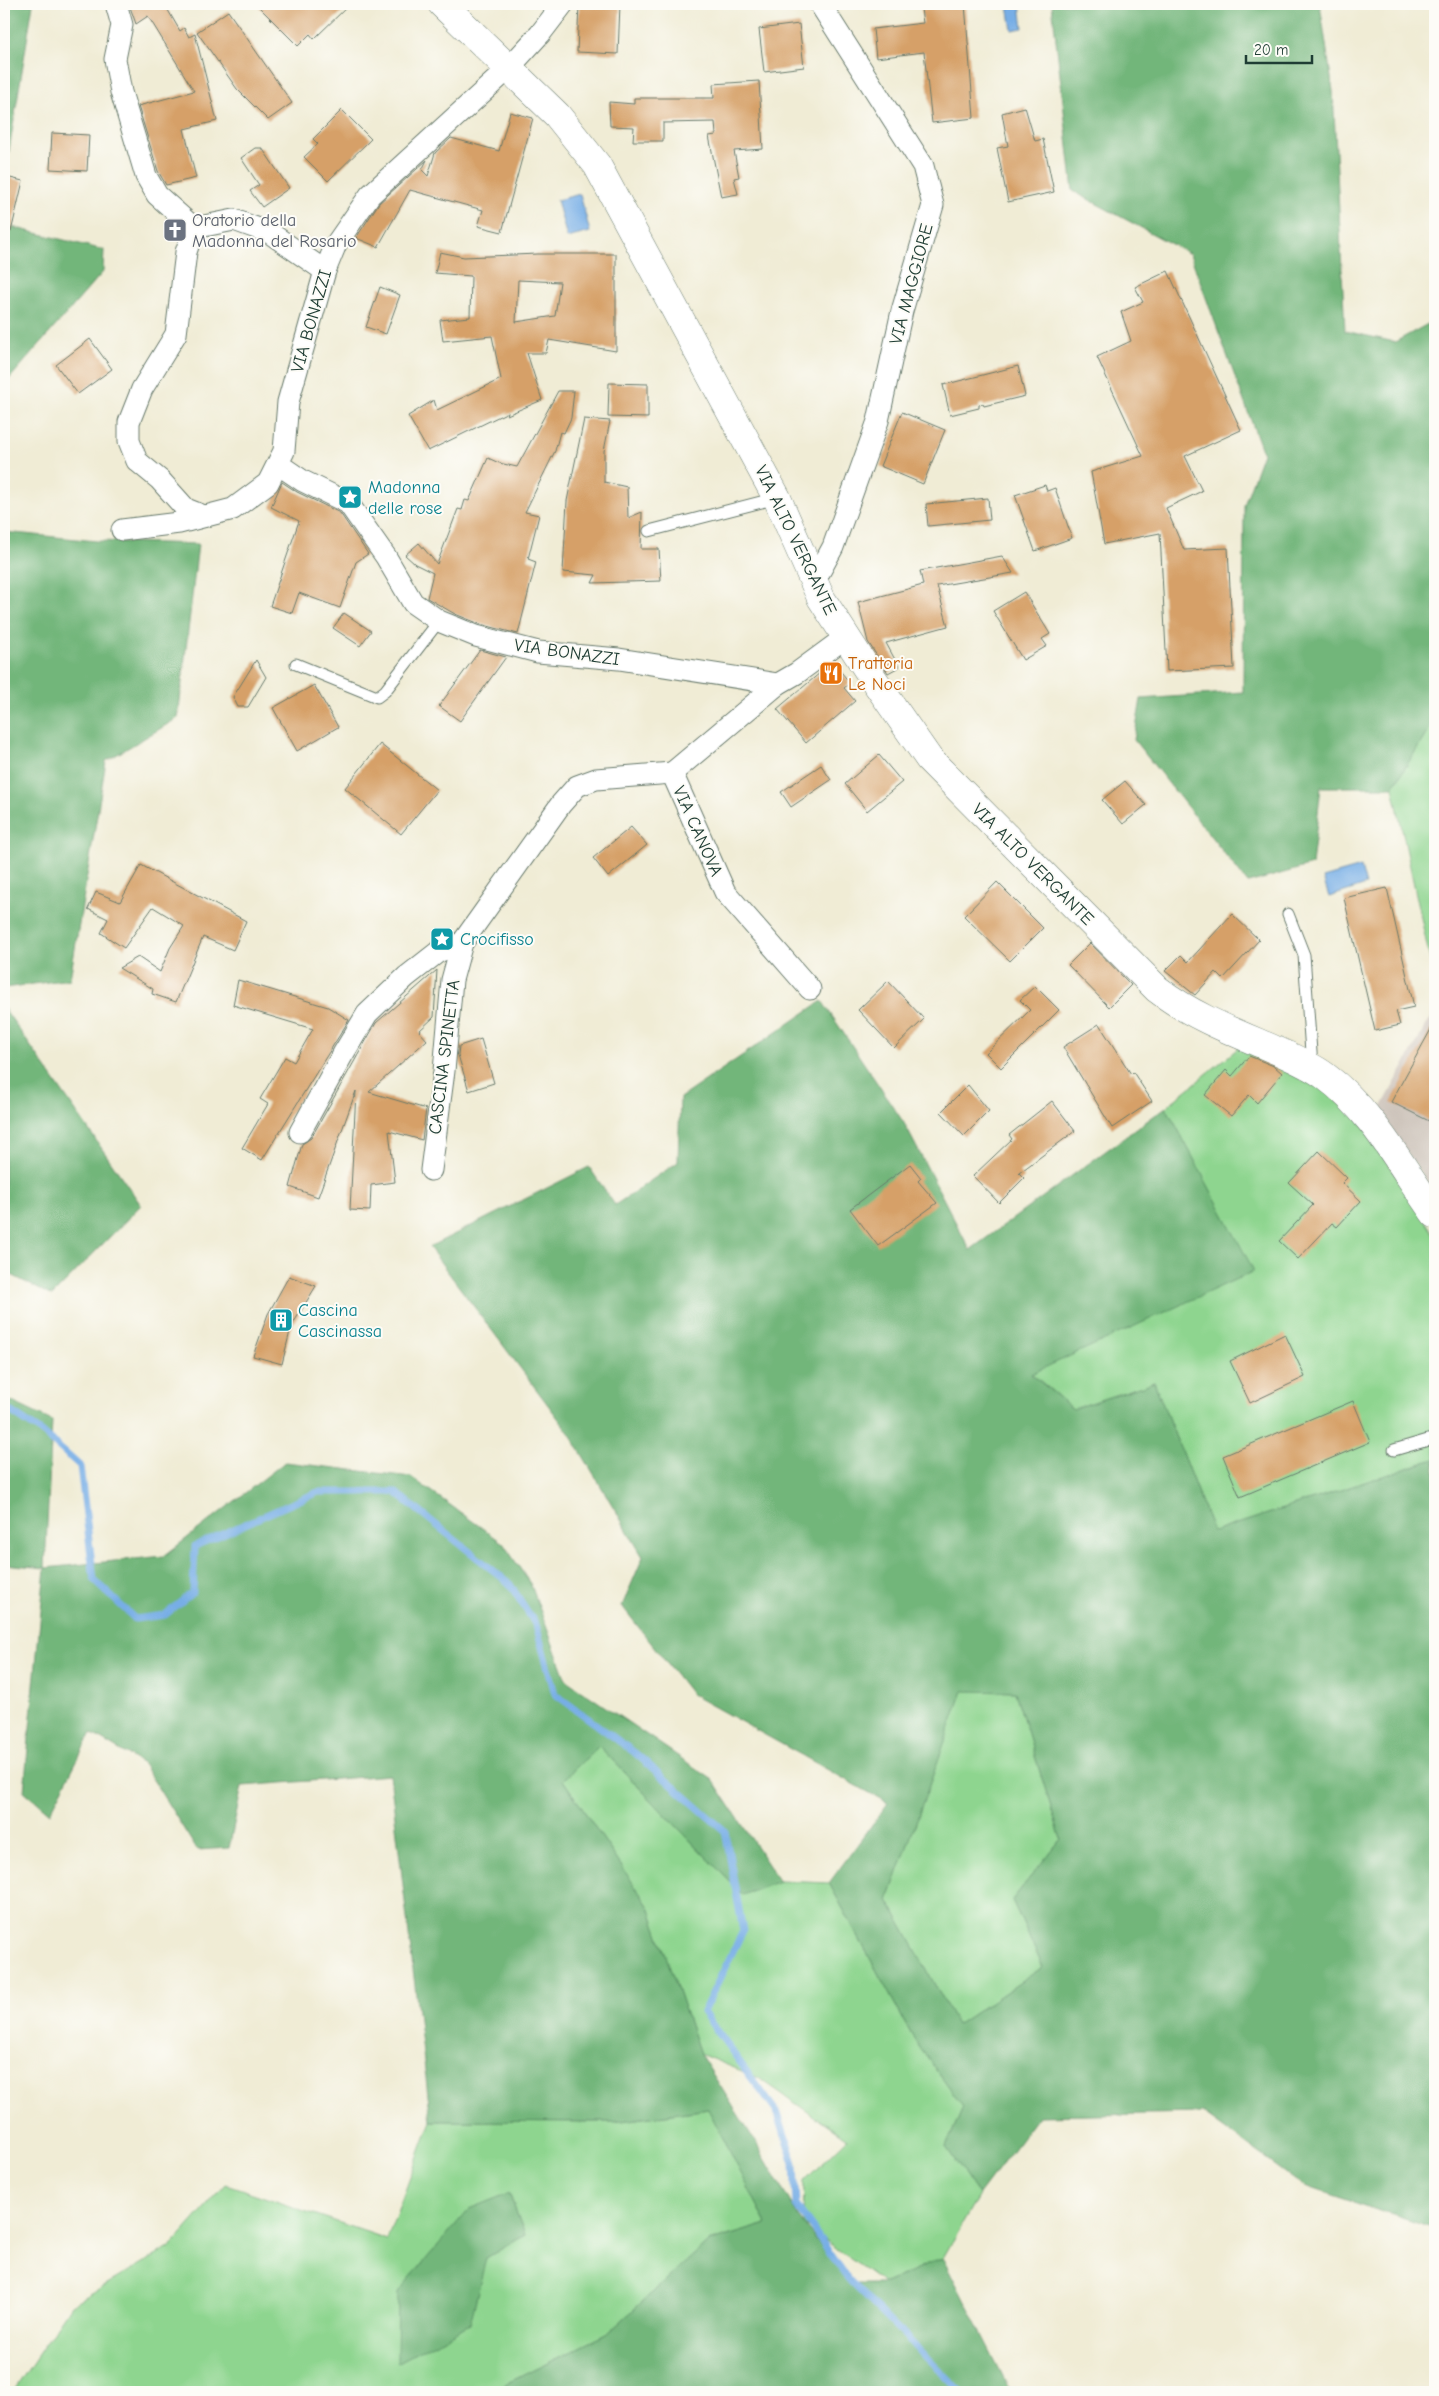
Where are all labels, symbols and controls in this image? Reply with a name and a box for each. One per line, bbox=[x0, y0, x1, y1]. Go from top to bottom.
scale bar bbox=[1246, 32, 1313, 64]
text: 20 m bbox=[1254, 41, 1288, 59]
place label: Oratorio della Madonna del Rosario bbox=[192, 210, 357, 252]
church icon: Oratorio della Madonna del Rosario bbox=[162, 217, 188, 243]
street label: VIA MAGGIORE bbox=[885, 221, 938, 347]
street label: VIA BONAZZI bbox=[287, 267, 336, 375]
street label: VIA ALTO VERGANTE bbox=[750, 462, 841, 618]
place label: Madonna delle rose bbox=[368, 477, 442, 519]
place icon: Madonna delle rose bbox=[337, 484, 363, 510]
street label: VIA BONAZZI bbox=[513, 635, 621, 670]
place label: Trattoria Le Noci bbox=[848, 653, 913, 695]
restaurant icon: Trattoria Le Noci bbox=[818, 660, 844, 686]
street label: VIA CANOVA bbox=[668, 783, 727, 880]
street label: VIA ALTO VERGANTE bbox=[967, 799, 1098, 930]
place icon: Crocifisso bbox=[429, 926, 455, 952]
place label: Crocifisso bbox=[460, 929, 534, 950]
street label: CASCINA SPINETTA bbox=[425, 979, 464, 1136]
place label: Cascina Cascinassa bbox=[298, 1300, 382, 1342]
building icon: Cascina Cascinassa bbox=[268, 1307, 294, 1333]

